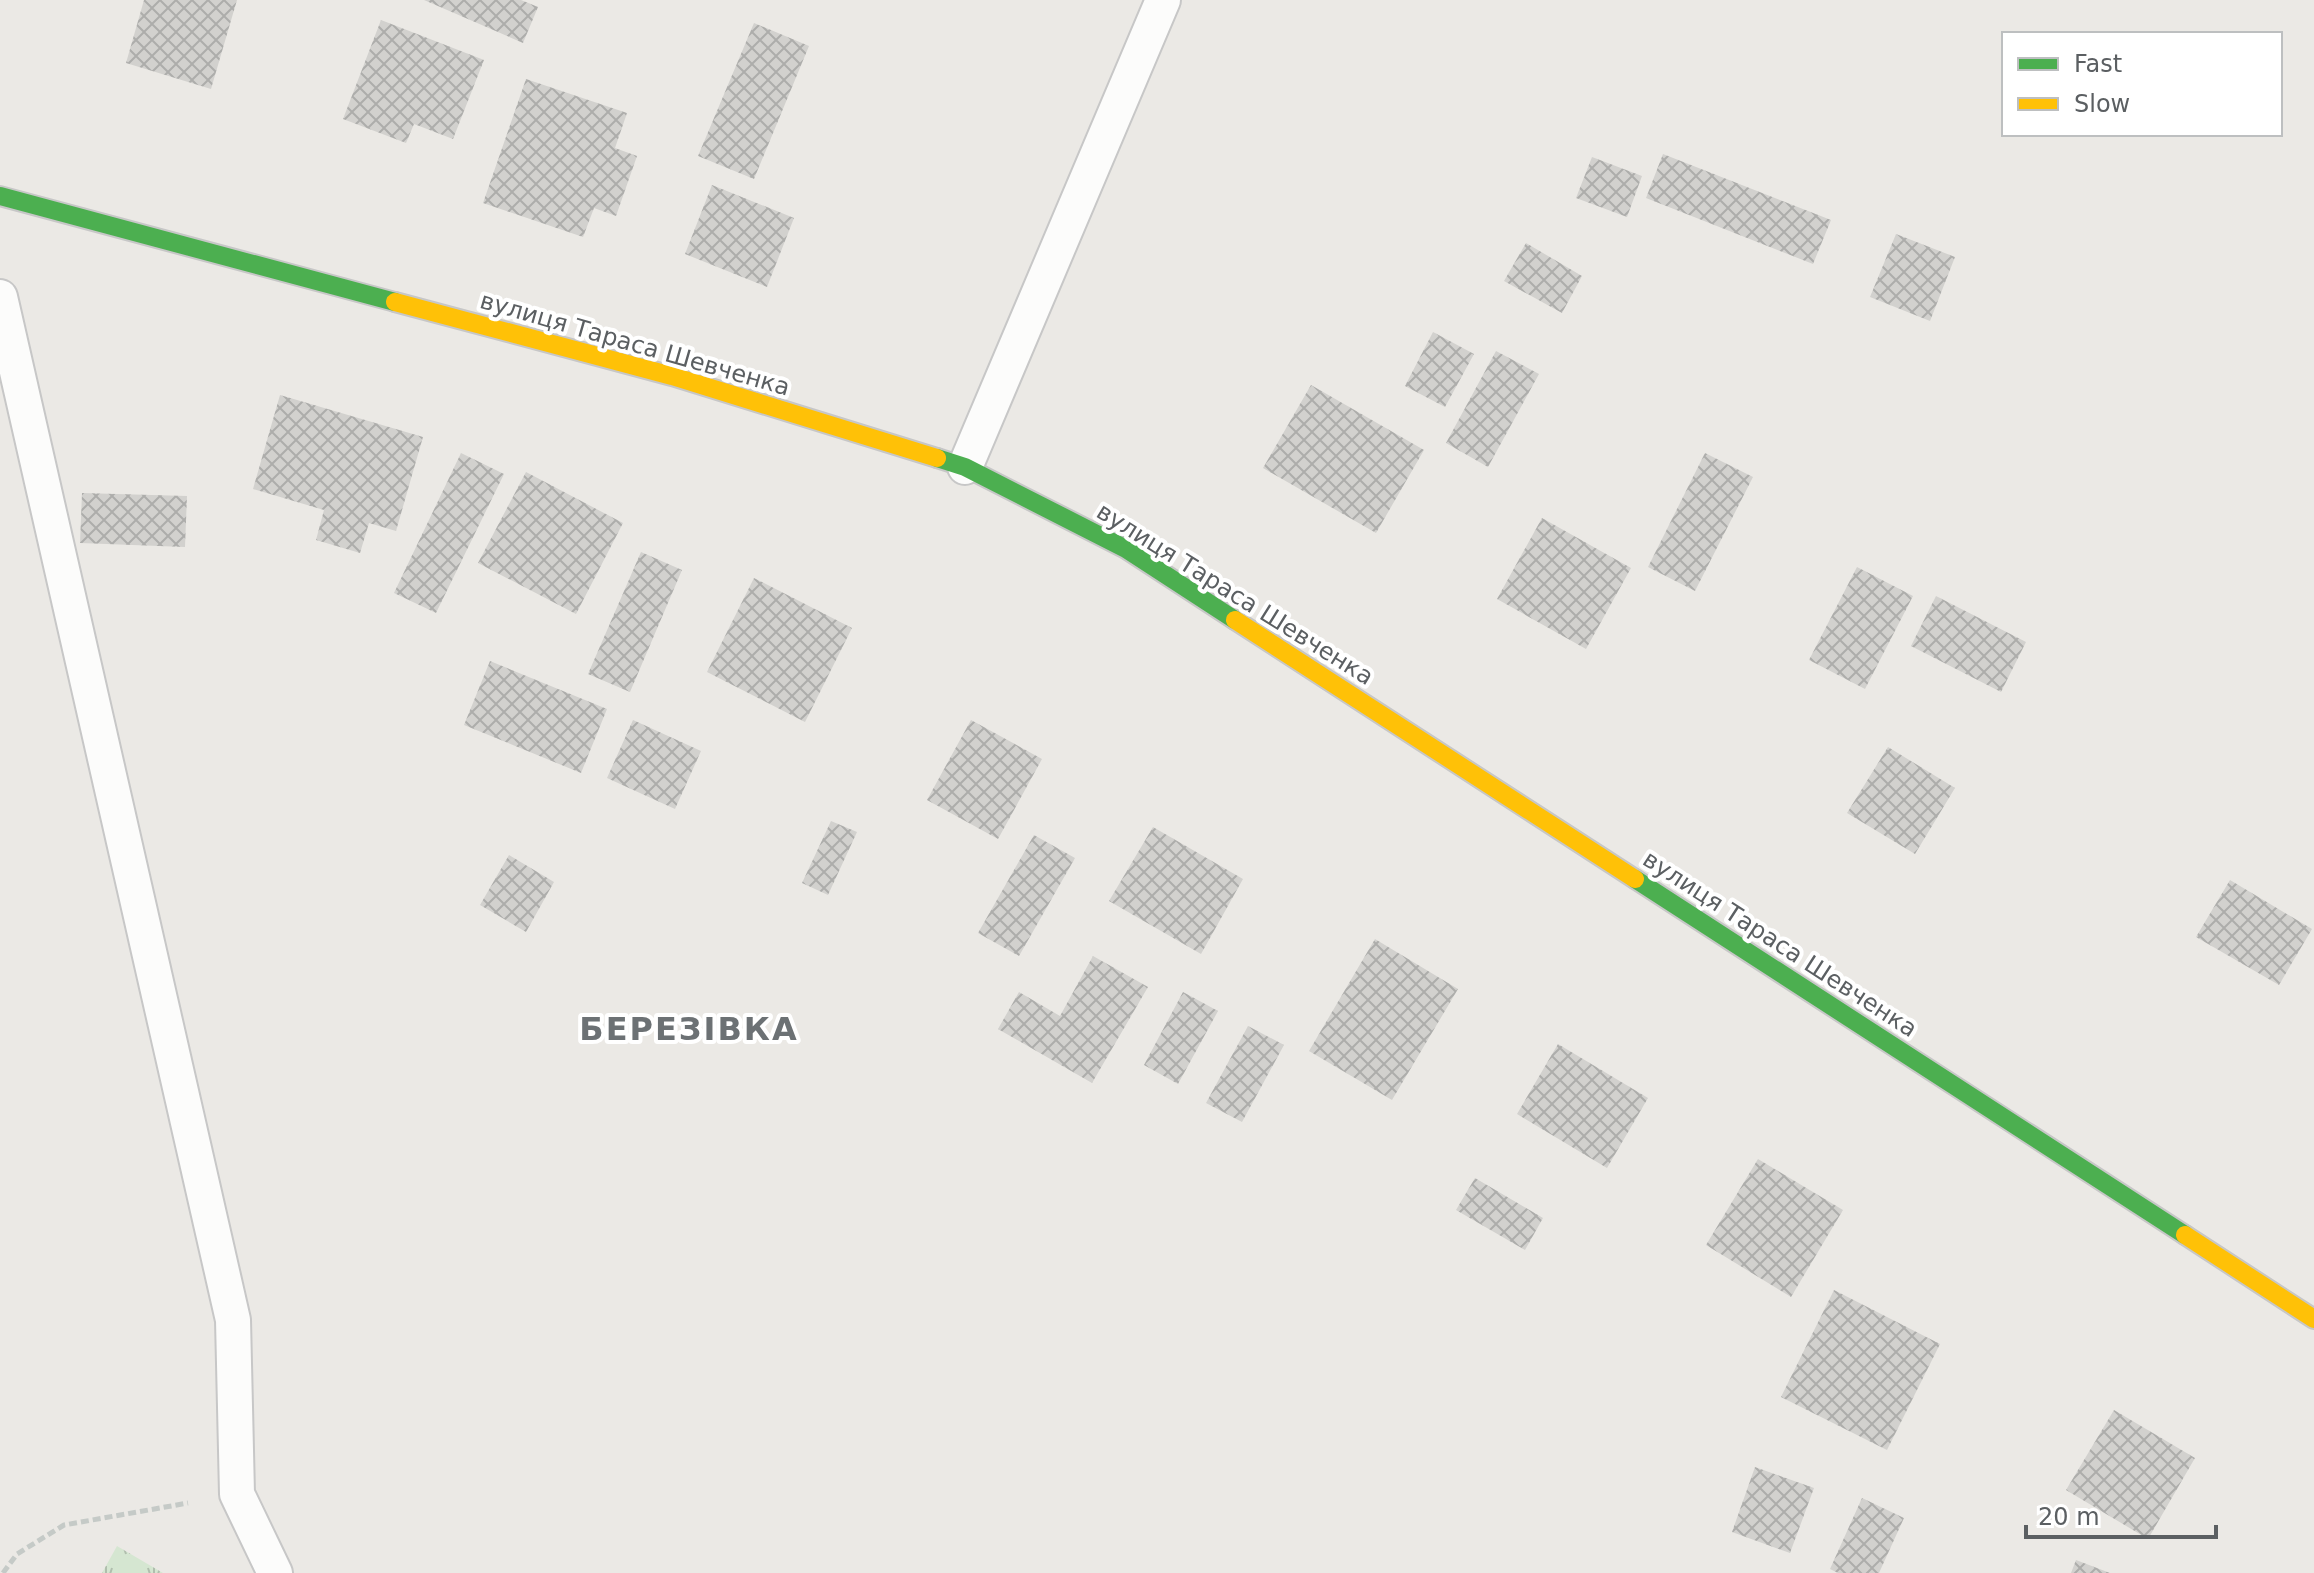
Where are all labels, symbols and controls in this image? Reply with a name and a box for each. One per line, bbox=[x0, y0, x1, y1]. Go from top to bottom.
legend bbox=[2002, 32, 2282, 136]
text: Fast bbox=[2074, 50, 2122, 78]
text: Slow bbox=[2074, 90, 2130, 118]
street label: вулиця Тараса Шевченка bbox=[477, 286, 793, 402]
street label: вулиця Тараса Шевченка bbox=[1091, 497, 1379, 691]
street label: вулиця Тараса Шевченка bbox=[1638, 845, 1922, 1043]
district label: БЕРЕЗІВКА bbox=[579, 1010, 799, 1048]
scale bar bbox=[2026, 1489, 2216, 1539]
text: 20 m bbox=[2038, 1503, 2100, 1531]

